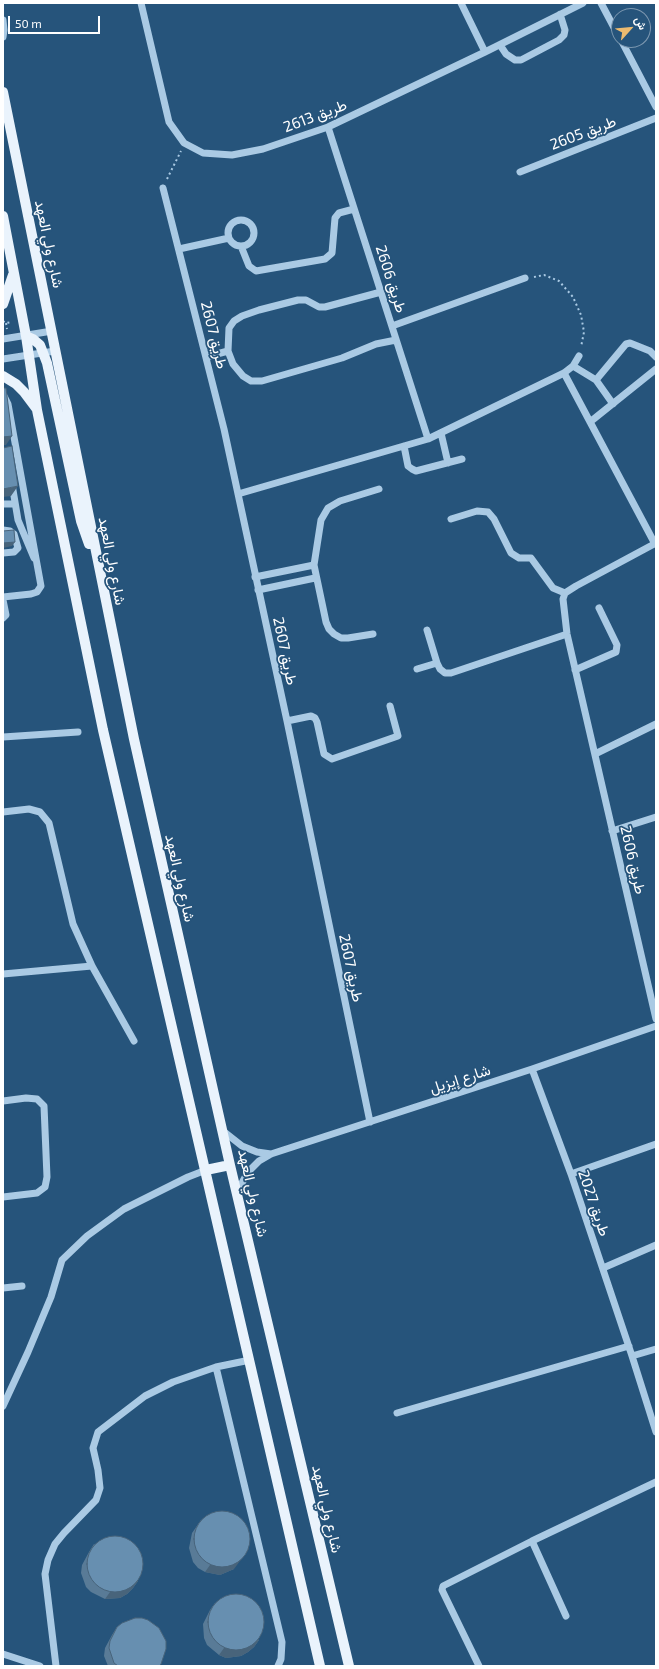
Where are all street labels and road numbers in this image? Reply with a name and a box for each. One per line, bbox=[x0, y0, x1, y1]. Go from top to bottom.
street label: طريق 2613 bbox=[281, 96, 349, 136]
street label: طريق 2605 bbox=[547, 112, 619, 154]
street label: شارع ولي العهد bbox=[31, 198, 67, 290]
street label: طريق 2606 bbox=[372, 243, 410, 315]
street label: طريق 2607 bbox=[197, 299, 231, 371]
street label: شارع ولي العهد bbox=[95, 515, 129, 607]
street label: طريق 2607 bbox=[269, 615, 301, 687]
street label: طريق 2606 bbox=[616, 824, 650, 896]
street label: شارع ولي العهد bbox=[161, 832, 199, 924]
street label: طريق 2607 bbox=[335, 932, 367, 1004]
street label: شارع إيزيل bbox=[427, 1061, 493, 1097]
street label: شارع ولي العهد bbox=[234, 1147, 272, 1239]
street label: طريق 2027 bbox=[574, 1168, 614, 1238]
street label: شارع ولي العهد bbox=[308, 1463, 346, 1555]

